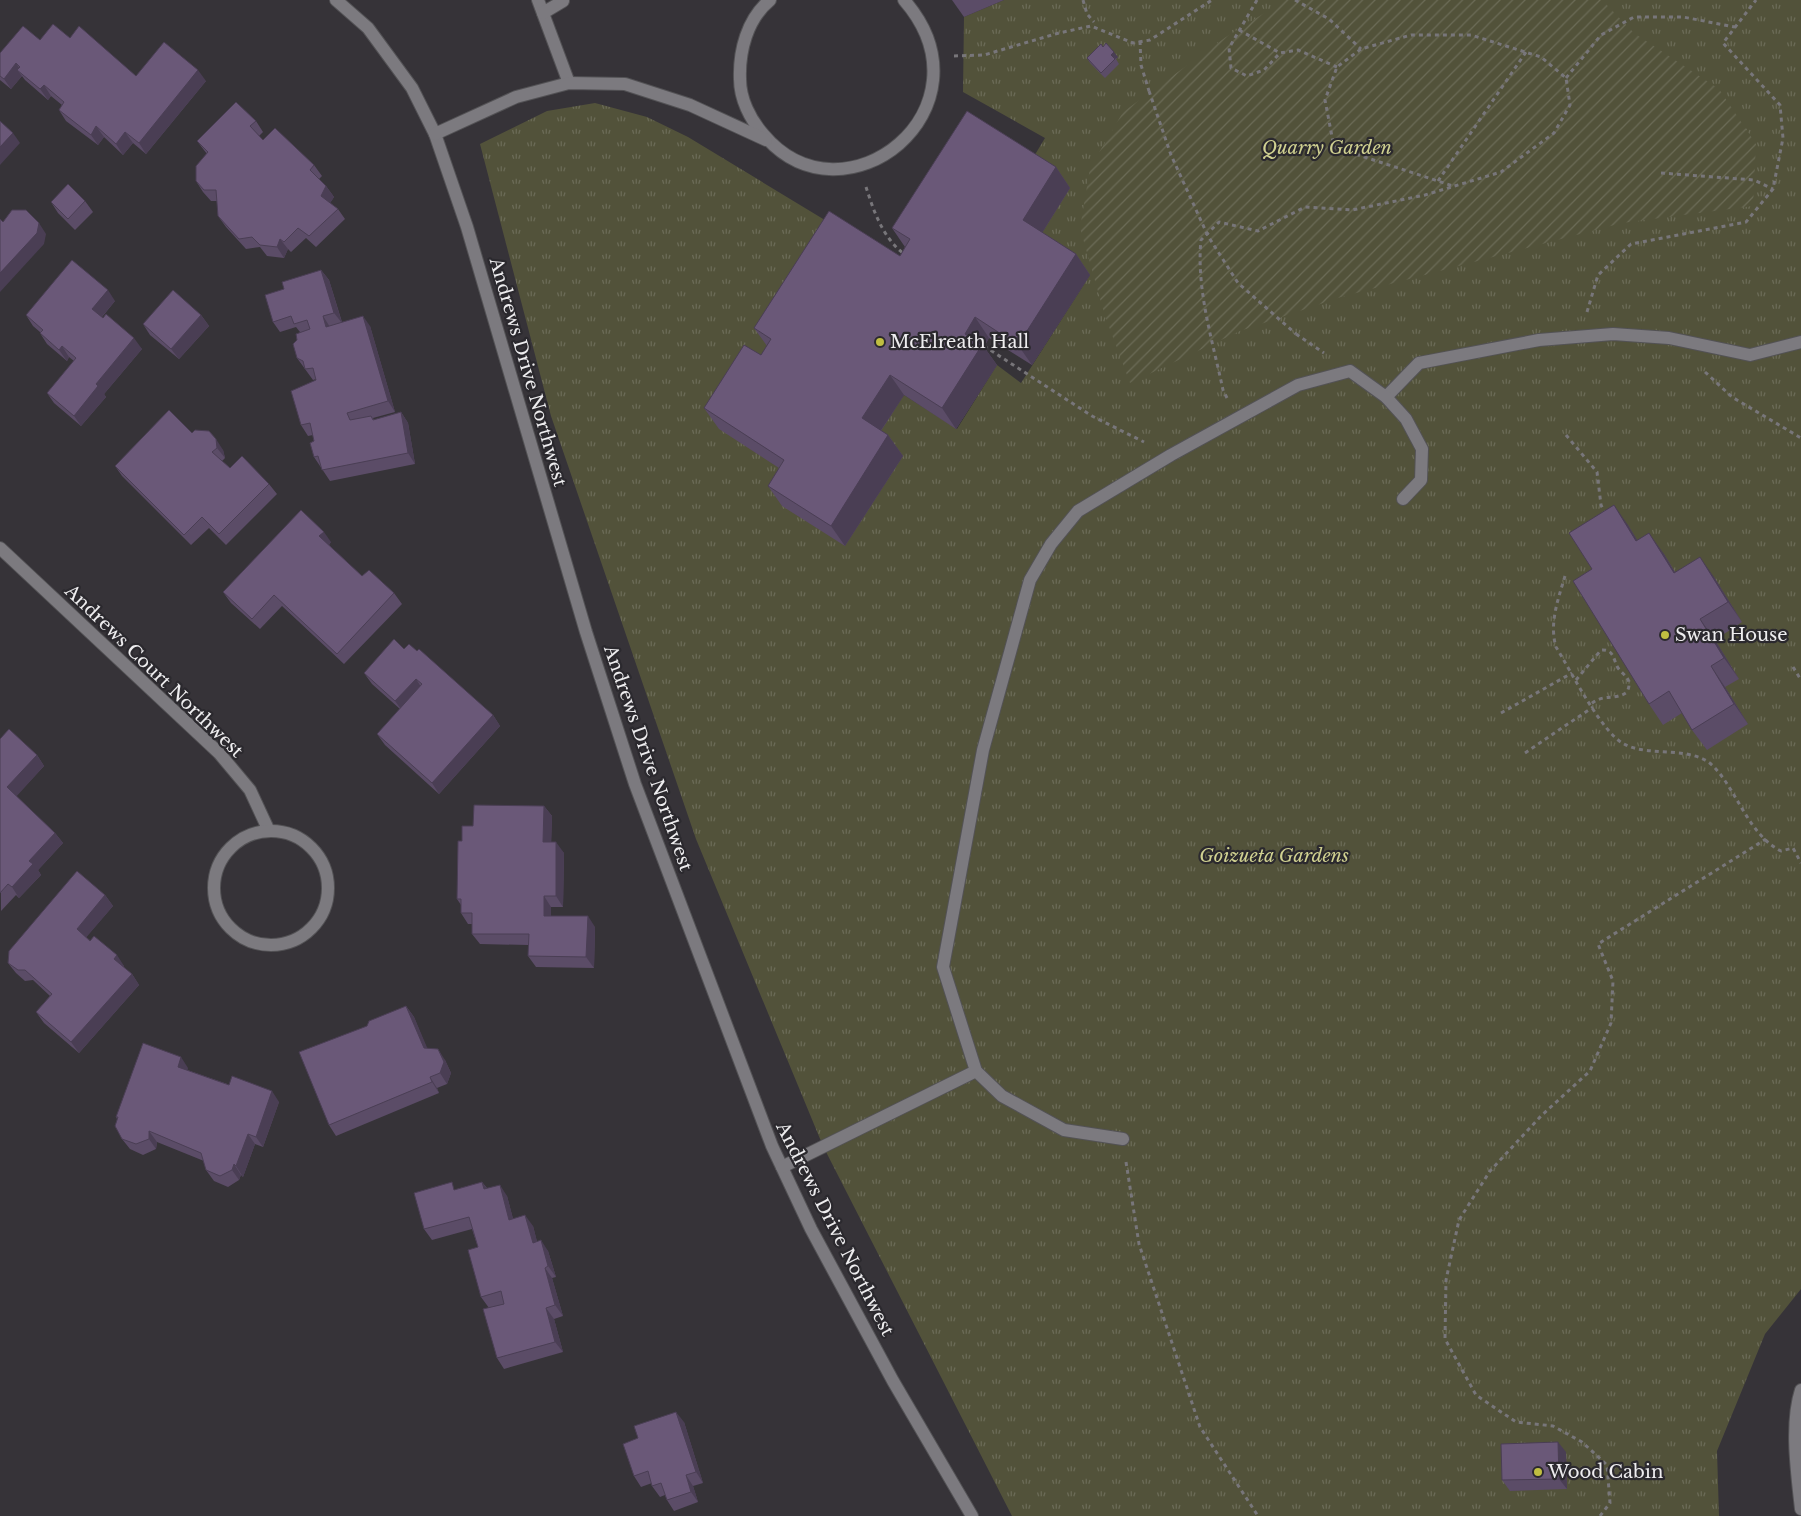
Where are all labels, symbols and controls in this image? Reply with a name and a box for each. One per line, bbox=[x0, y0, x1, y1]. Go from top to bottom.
park label: Quarry Garden bbox=[1262, 137, 1392, 159]
street label: Andrews Drive Northwest bbox=[484, 254, 571, 489]
place label: McElreath Hall bbox=[890, 331, 1029, 353]
marker: McElreath Hall bbox=[874, 336, 886, 348]
street label: Andrews Court Northwest bbox=[60, 579, 248, 762]
place label: Swan House bbox=[1675, 624, 1787, 646]
marker: Swan House bbox=[1659, 629, 1671, 641]
street label: Andrews Drive Northwest bbox=[599, 641, 697, 874]
park label: Goizueta Gardens bbox=[1199, 845, 1349, 867]
street label: Andrews Drive Northwest bbox=[771, 1117, 899, 1340]
place label: Wood Cabin bbox=[1547, 1461, 1663, 1483]
marker: Wood Cabin bbox=[1532, 1466, 1544, 1478]

